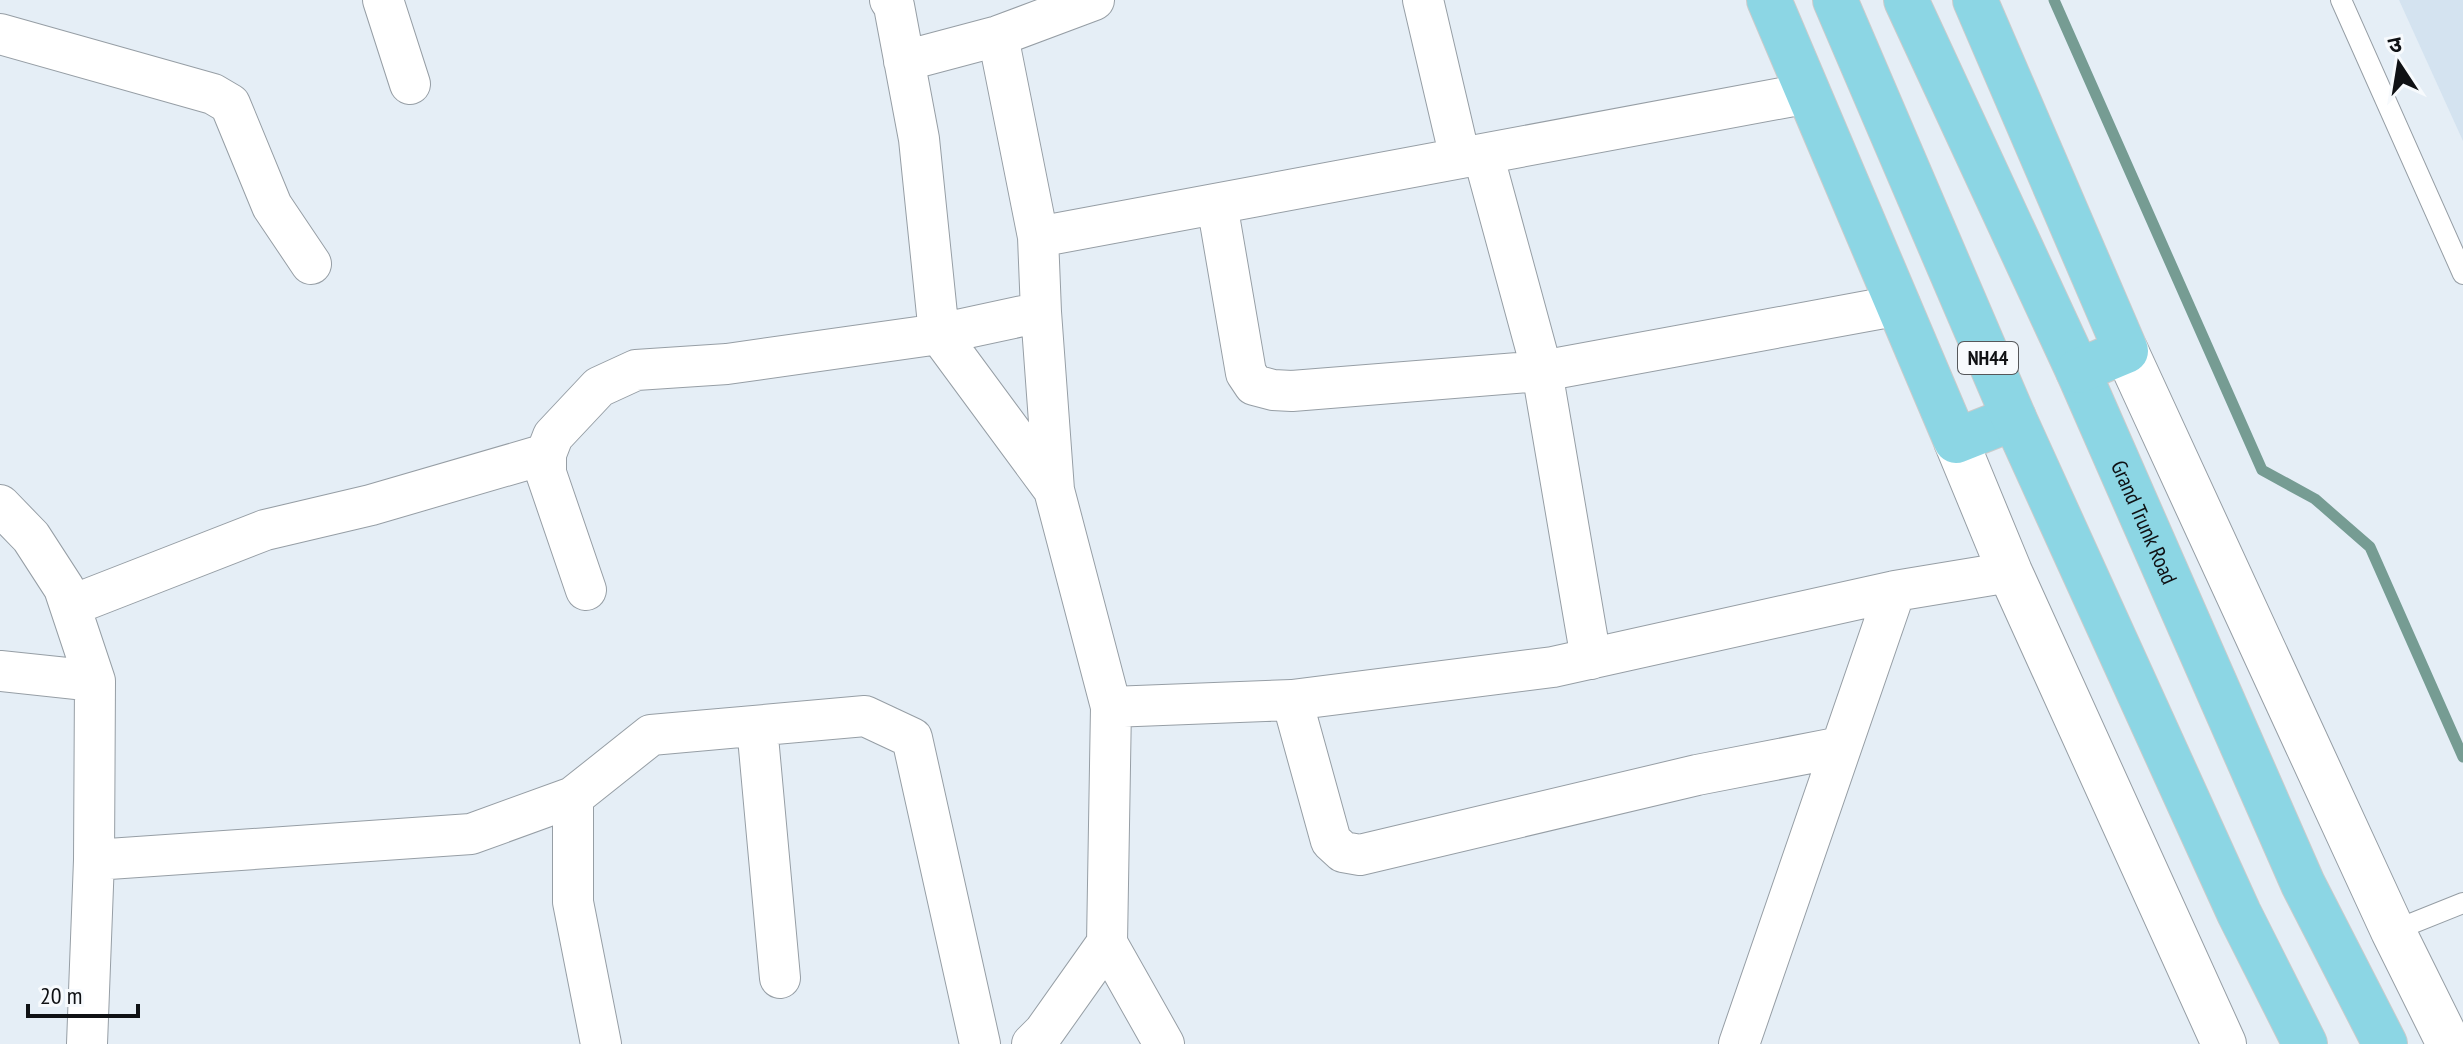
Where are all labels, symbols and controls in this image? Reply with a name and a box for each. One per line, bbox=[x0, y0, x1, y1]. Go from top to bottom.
north arrow bbox=[2359, 24, 2439, 104]
text: उ bbox=[2386, 29, 2405, 59]
road number: NH44 bbox=[1958, 342, 2018, 374]
street label: Grand Trunk Road bbox=[2105, 456, 2184, 588]
scale bar bbox=[28, 968, 138, 1018]
text: 20 m bbox=[40, 980, 82, 1011]

